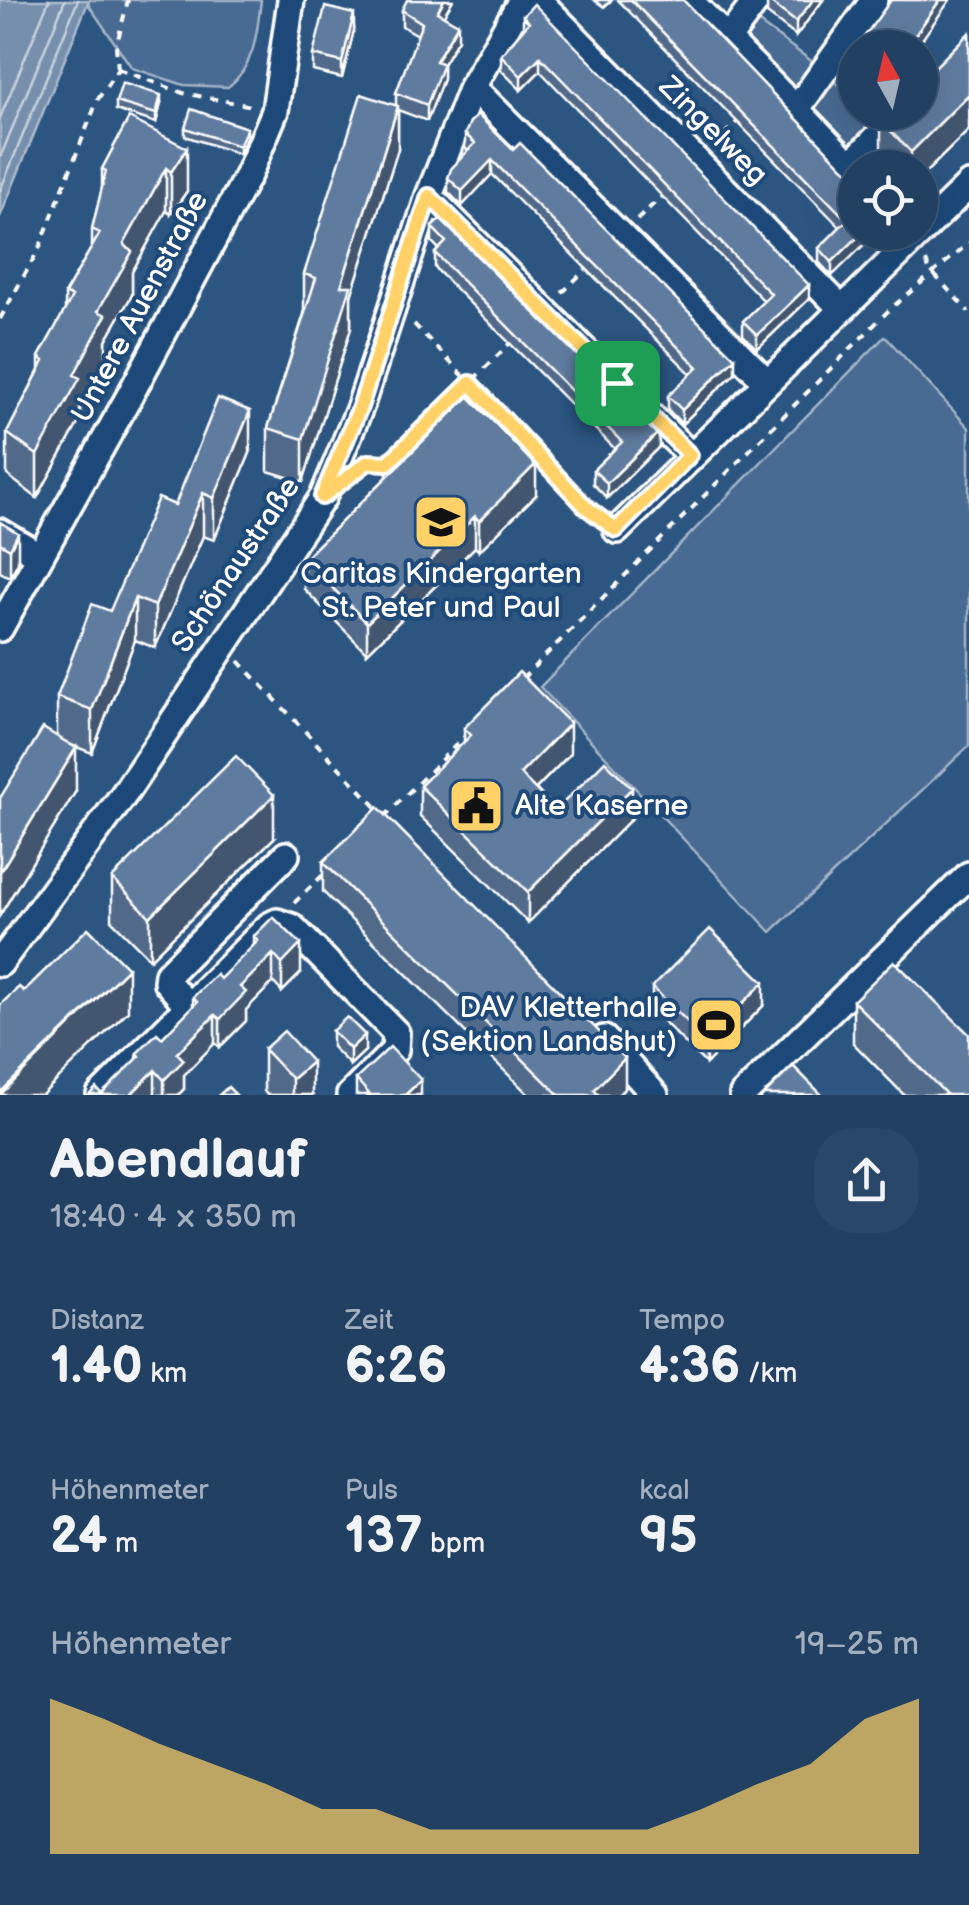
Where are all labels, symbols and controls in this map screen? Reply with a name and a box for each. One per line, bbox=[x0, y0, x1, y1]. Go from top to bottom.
north arrow bbox=[838, 30, 938, 130]
map controls bbox=[838, 30, 938, 250]
street label: Zingelweg bbox=[650, 68, 775, 193]
button: locate bbox=[838, 150, 938, 250]
street label: Untere Auenstraße bbox=[64, 185, 216, 429]
pin bbox=[575, 341, 660, 426]
icon: arrive bbox=[590, 356, 645, 411]
street label: Schönaustraße bbox=[164, 470, 308, 660]
school or university icon: Caritas Kindergarten St. Peter und Paul bbox=[411, 492, 471, 552]
place label: Caritas Kindergarten St. Peter und Paul bbox=[300, 556, 582, 626]
public building icon: Alte Kaserne bbox=[446, 776, 506, 836]
place label: Alte Kaserne bbox=[515, 788, 688, 824]
place label: DAV Kletterhalle (Sektion Landshut) bbox=[421, 990, 677, 1060]
sports icon: DAV Kletterhalle (Sektion Landshut) bbox=[686, 995, 746, 1055]
text: Abendlauf bbox=[50, 1127, 307, 1194]
button: share bbox=[814, 1128, 919, 1233]
text: 18:40 · 4 × 350 m bbox=[50, 1198, 297, 1237]
text: Distanz bbox=[50, 1304, 144, 1337]
text: Zeit bbox=[345, 1304, 394, 1337]
text: Tempo bbox=[639, 1304, 725, 1337]
text: 1.40 bbox=[50, 1337, 143, 1397]
text: 6:26 bbox=[345, 1337, 447, 1397]
text: 4:36 bbox=[639, 1337, 740, 1397]
text: km bbox=[143, 1357, 187, 1390]
text: /km bbox=[740, 1357, 797, 1390]
text: Höhenmeter bbox=[50, 1474, 208, 1507]
text: Puls bbox=[345, 1474, 398, 1507]
text: kcal bbox=[639, 1474, 690, 1507]
text: 24 bbox=[50, 1507, 107, 1567]
text: 137 bbox=[345, 1507, 423, 1567]
text: 95 bbox=[639, 1507, 697, 1567]
text: m bbox=[107, 1527, 138, 1560]
text: bpm bbox=[423, 1527, 485, 1560]
text: Höhenmeter bbox=[50, 1625, 231, 1664]
text: 19–25 m bbox=[795, 1625, 919, 1664]

